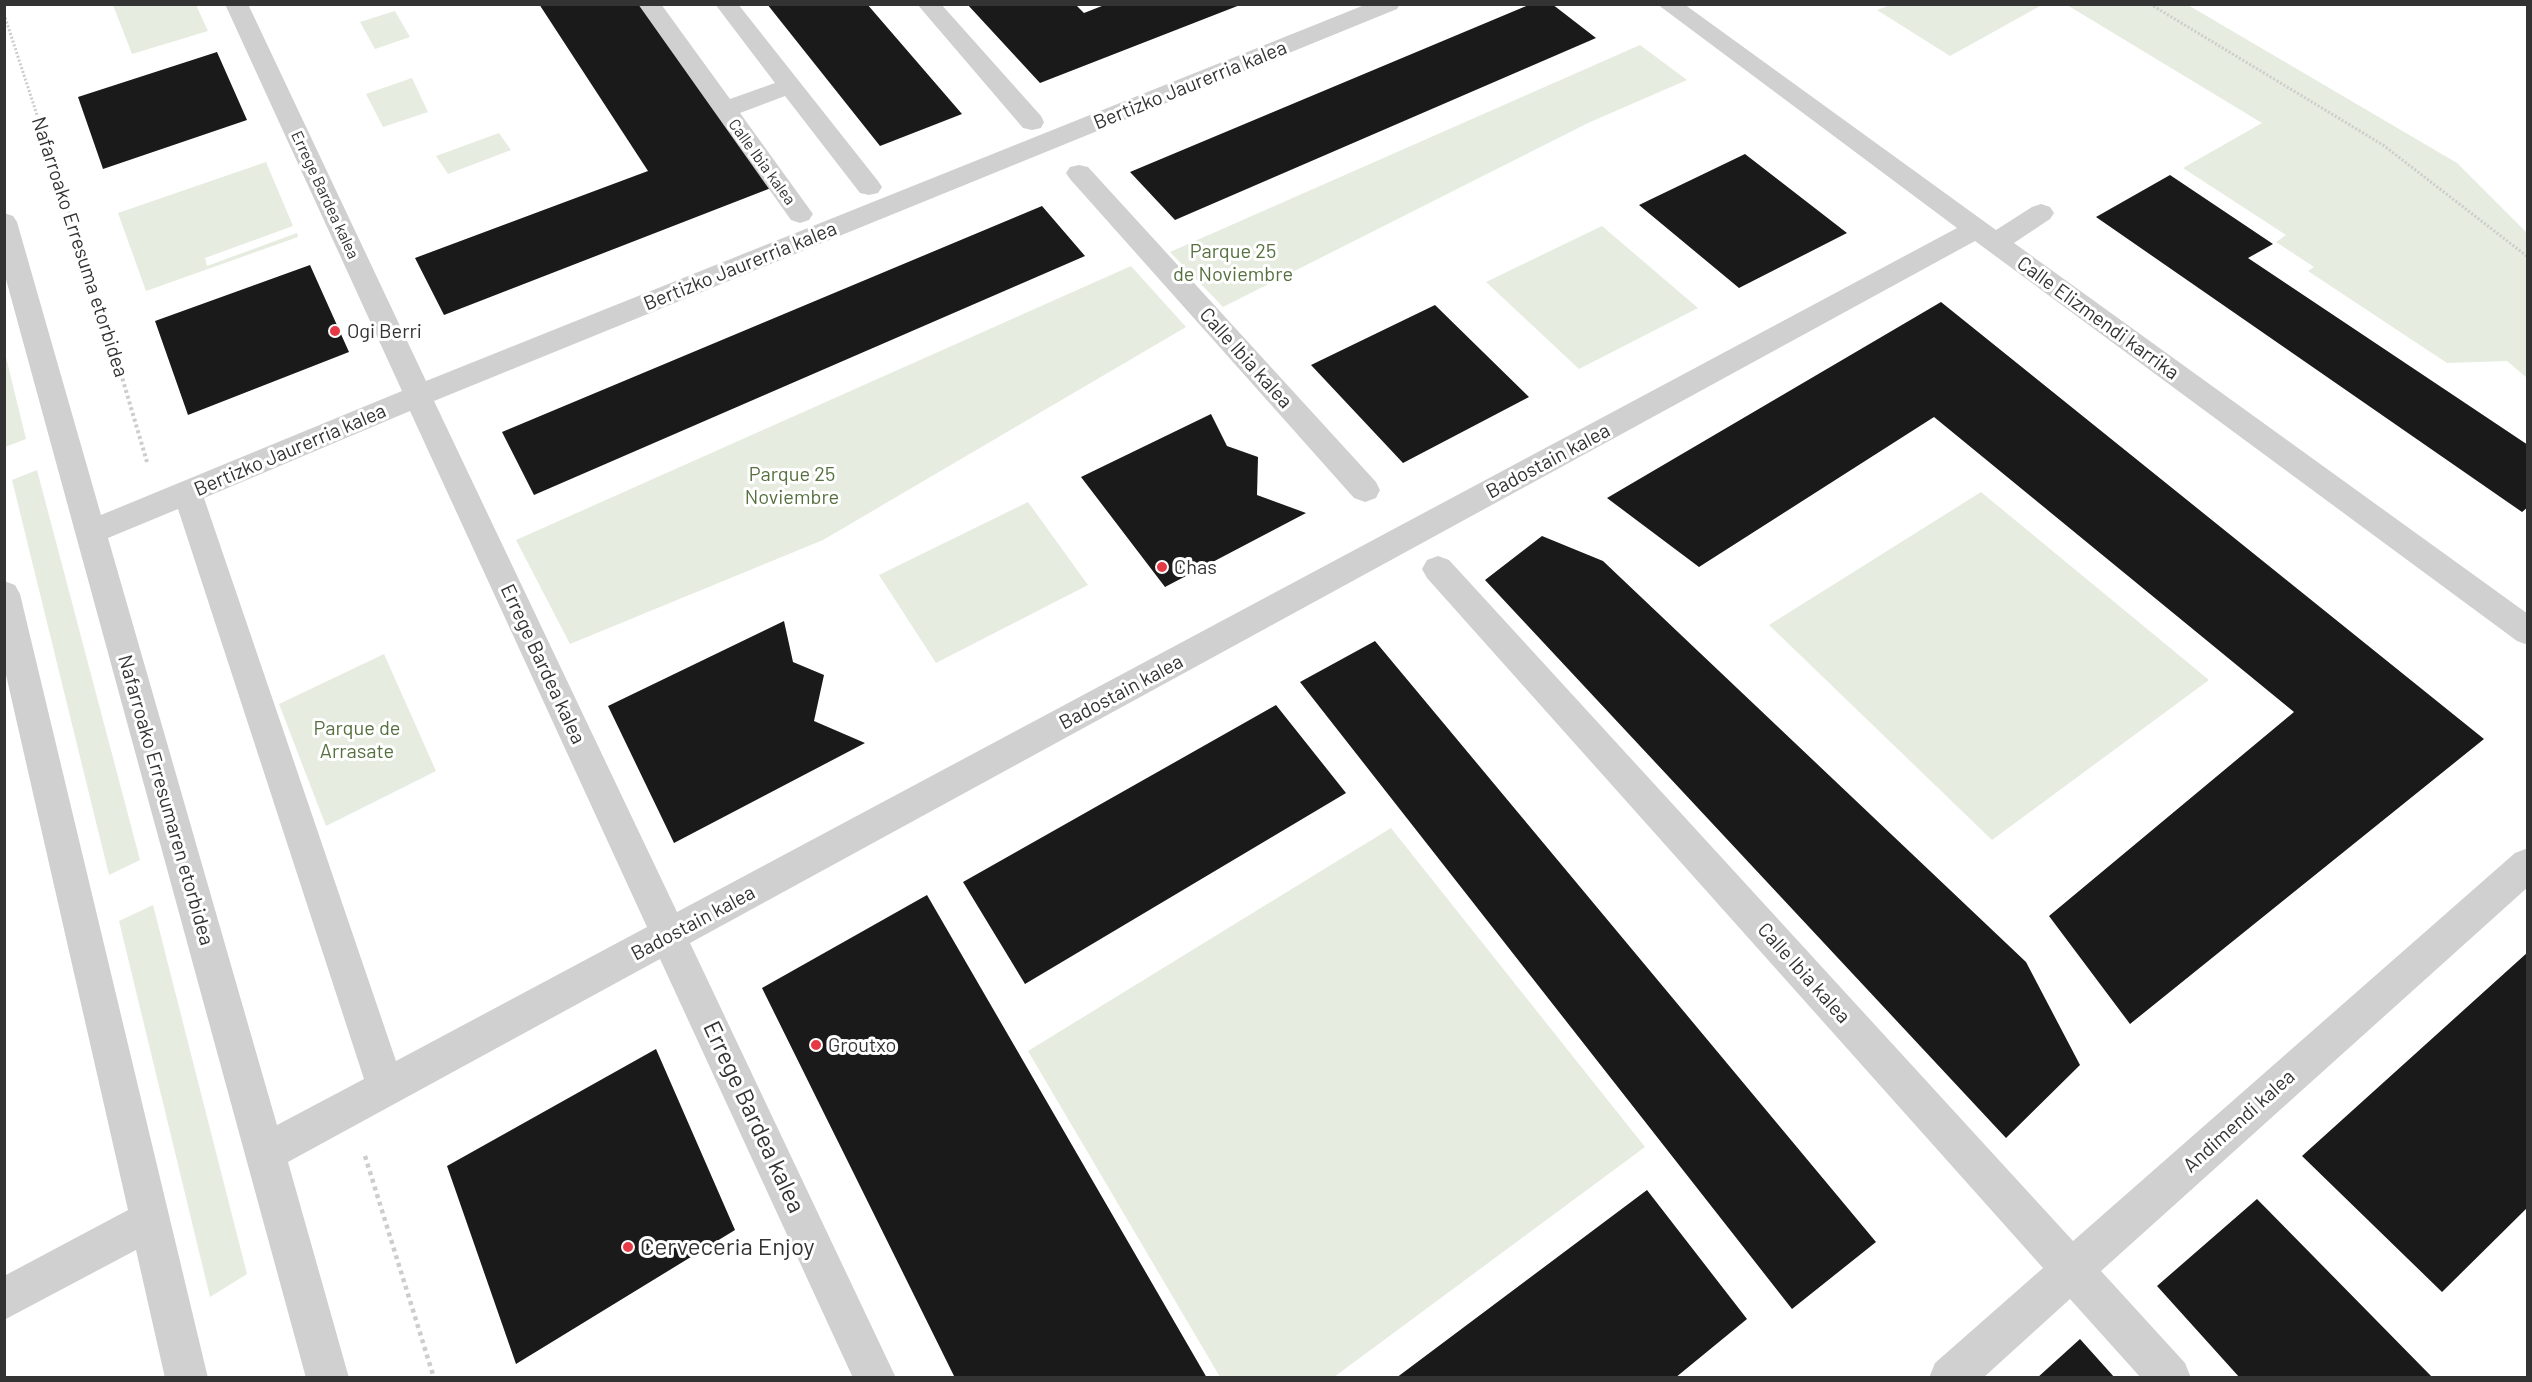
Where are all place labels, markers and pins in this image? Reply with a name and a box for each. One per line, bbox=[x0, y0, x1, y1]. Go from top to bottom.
place label: Ogi Berri bbox=[347, 319, 422, 343]
marker: Ogi Berri bbox=[328, 324, 342, 338]
place label: Chas bbox=[1174, 555, 1217, 579]
marker: Chas bbox=[1155, 560, 1169, 574]
place label: Groutxo bbox=[828, 1033, 896, 1057]
marker: Groutxo bbox=[809, 1038, 823, 1052]
place label: Cerveceria Enjoy bbox=[640, 1233, 815, 1261]
marker: Cerveceria Enjoy bbox=[621, 1240, 635, 1254]

